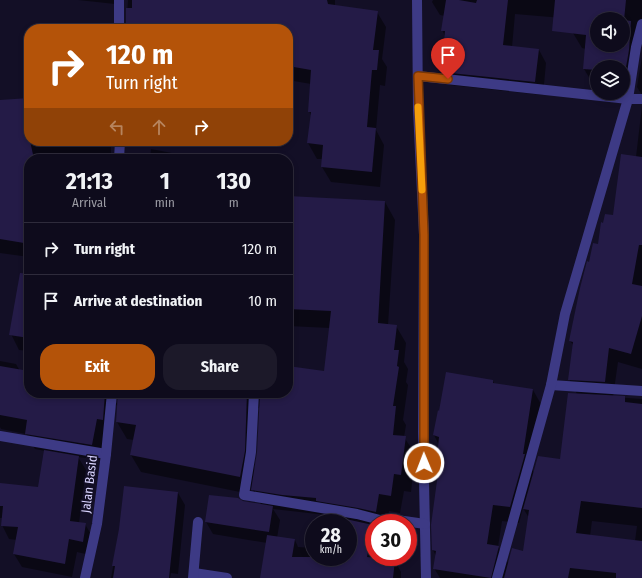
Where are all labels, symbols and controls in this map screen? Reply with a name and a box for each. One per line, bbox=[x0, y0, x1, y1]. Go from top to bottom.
map controls bbox=[590, 12, 630, 100]
button: sound bbox=[590, 12, 630, 52]
text: 120 m bbox=[106, 38, 173, 71]
pin bbox=[431, 38, 465, 79]
icon: right bbox=[40, 40, 92, 92]
icon: arrive bbox=[437, 44, 459, 66]
button: layers bbox=[590, 60, 630, 100]
text: Turn right bbox=[106, 72, 178, 94]
icon: left bbox=[106, 116, 128, 138]
icon: ahead bbox=[148, 116, 170, 138]
icon: right bbox=[190, 116, 212, 138]
text: 21:13 bbox=[66, 167, 113, 195]
text: 1 bbox=[160, 167, 170, 195]
text: 130 bbox=[217, 167, 251, 195]
text: Arrival bbox=[72, 195, 107, 210]
text: min bbox=[155, 195, 175, 210]
text: m bbox=[229, 195, 239, 210]
icon: right bbox=[40, 238, 62, 260]
text: Turn right bbox=[74, 240, 135, 258]
text: 120 m bbox=[242, 240, 277, 258]
icon: arrive bbox=[40, 290, 62, 312]
text: Arrive at destination bbox=[74, 292, 202, 310]
text: 10 m bbox=[248, 292, 277, 310]
button: Exit bbox=[40, 344, 155, 390]
button: Share bbox=[163, 344, 277, 390]
position arrow bbox=[403, 442, 445, 484]
street label: Jalan Basid bbox=[78, 454, 100, 514]
speed limit sign: 30 bbox=[365, 514, 417, 566]
text: 28 bbox=[321, 523, 341, 547]
text: km/h bbox=[320, 544, 342, 556]

